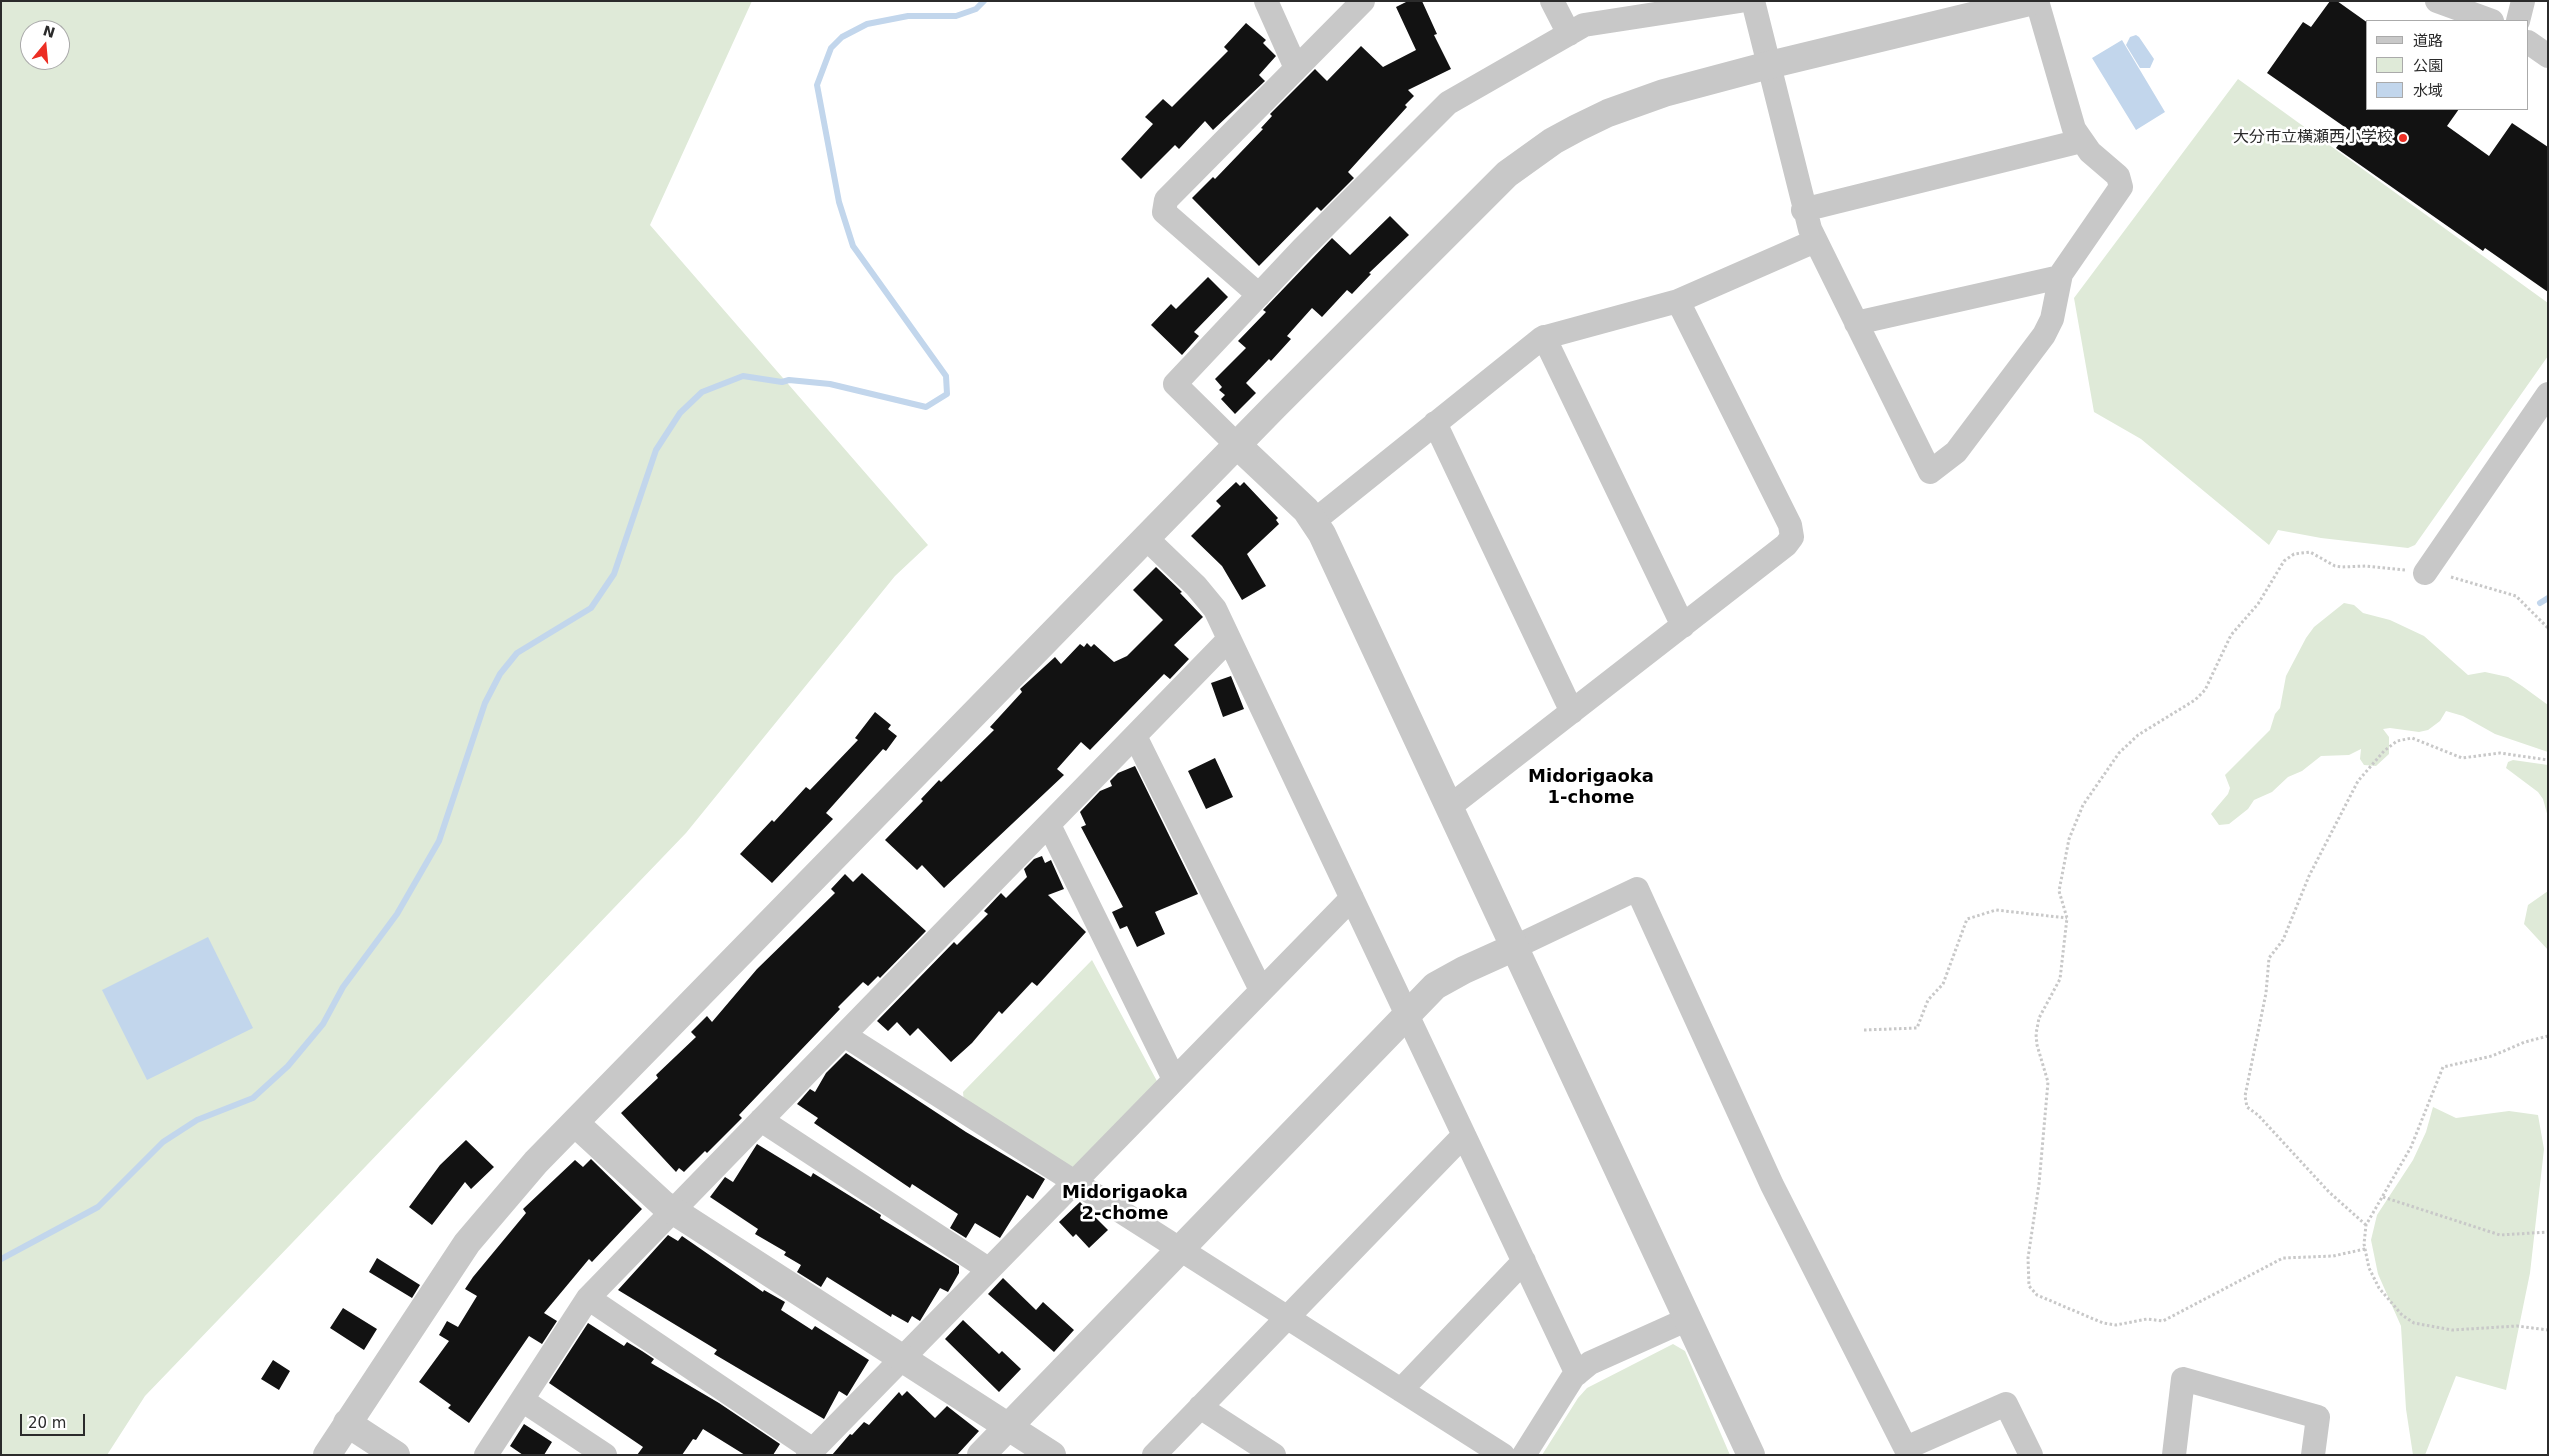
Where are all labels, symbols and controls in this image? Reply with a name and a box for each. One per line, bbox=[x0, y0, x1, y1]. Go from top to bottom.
north arrow bbox=[20, 20, 70, 70]
legend bbox=[2366, 20, 2529, 110]
text: N bbox=[41, 22, 57, 41]
text: 道路 bbox=[2413, 32, 2443, 50]
text: 公園 bbox=[2413, 57, 2443, 75]
text: 水域 bbox=[2413, 82, 2443, 100]
place label: 大分市立横瀬西小学校 bbox=[2233, 128, 2393, 148]
marker: 大分市立横瀬西小学校 bbox=[2397, 132, 2409, 144]
district label: Midorigaoka 1-chome bbox=[1528, 766, 1654, 809]
district label: Midorigaoka 2-chome bbox=[1062, 1182, 1188, 1224]
scale bar bbox=[22, 1404, 88, 1436]
text: 20 m bbox=[28, 1414, 66, 1432]

